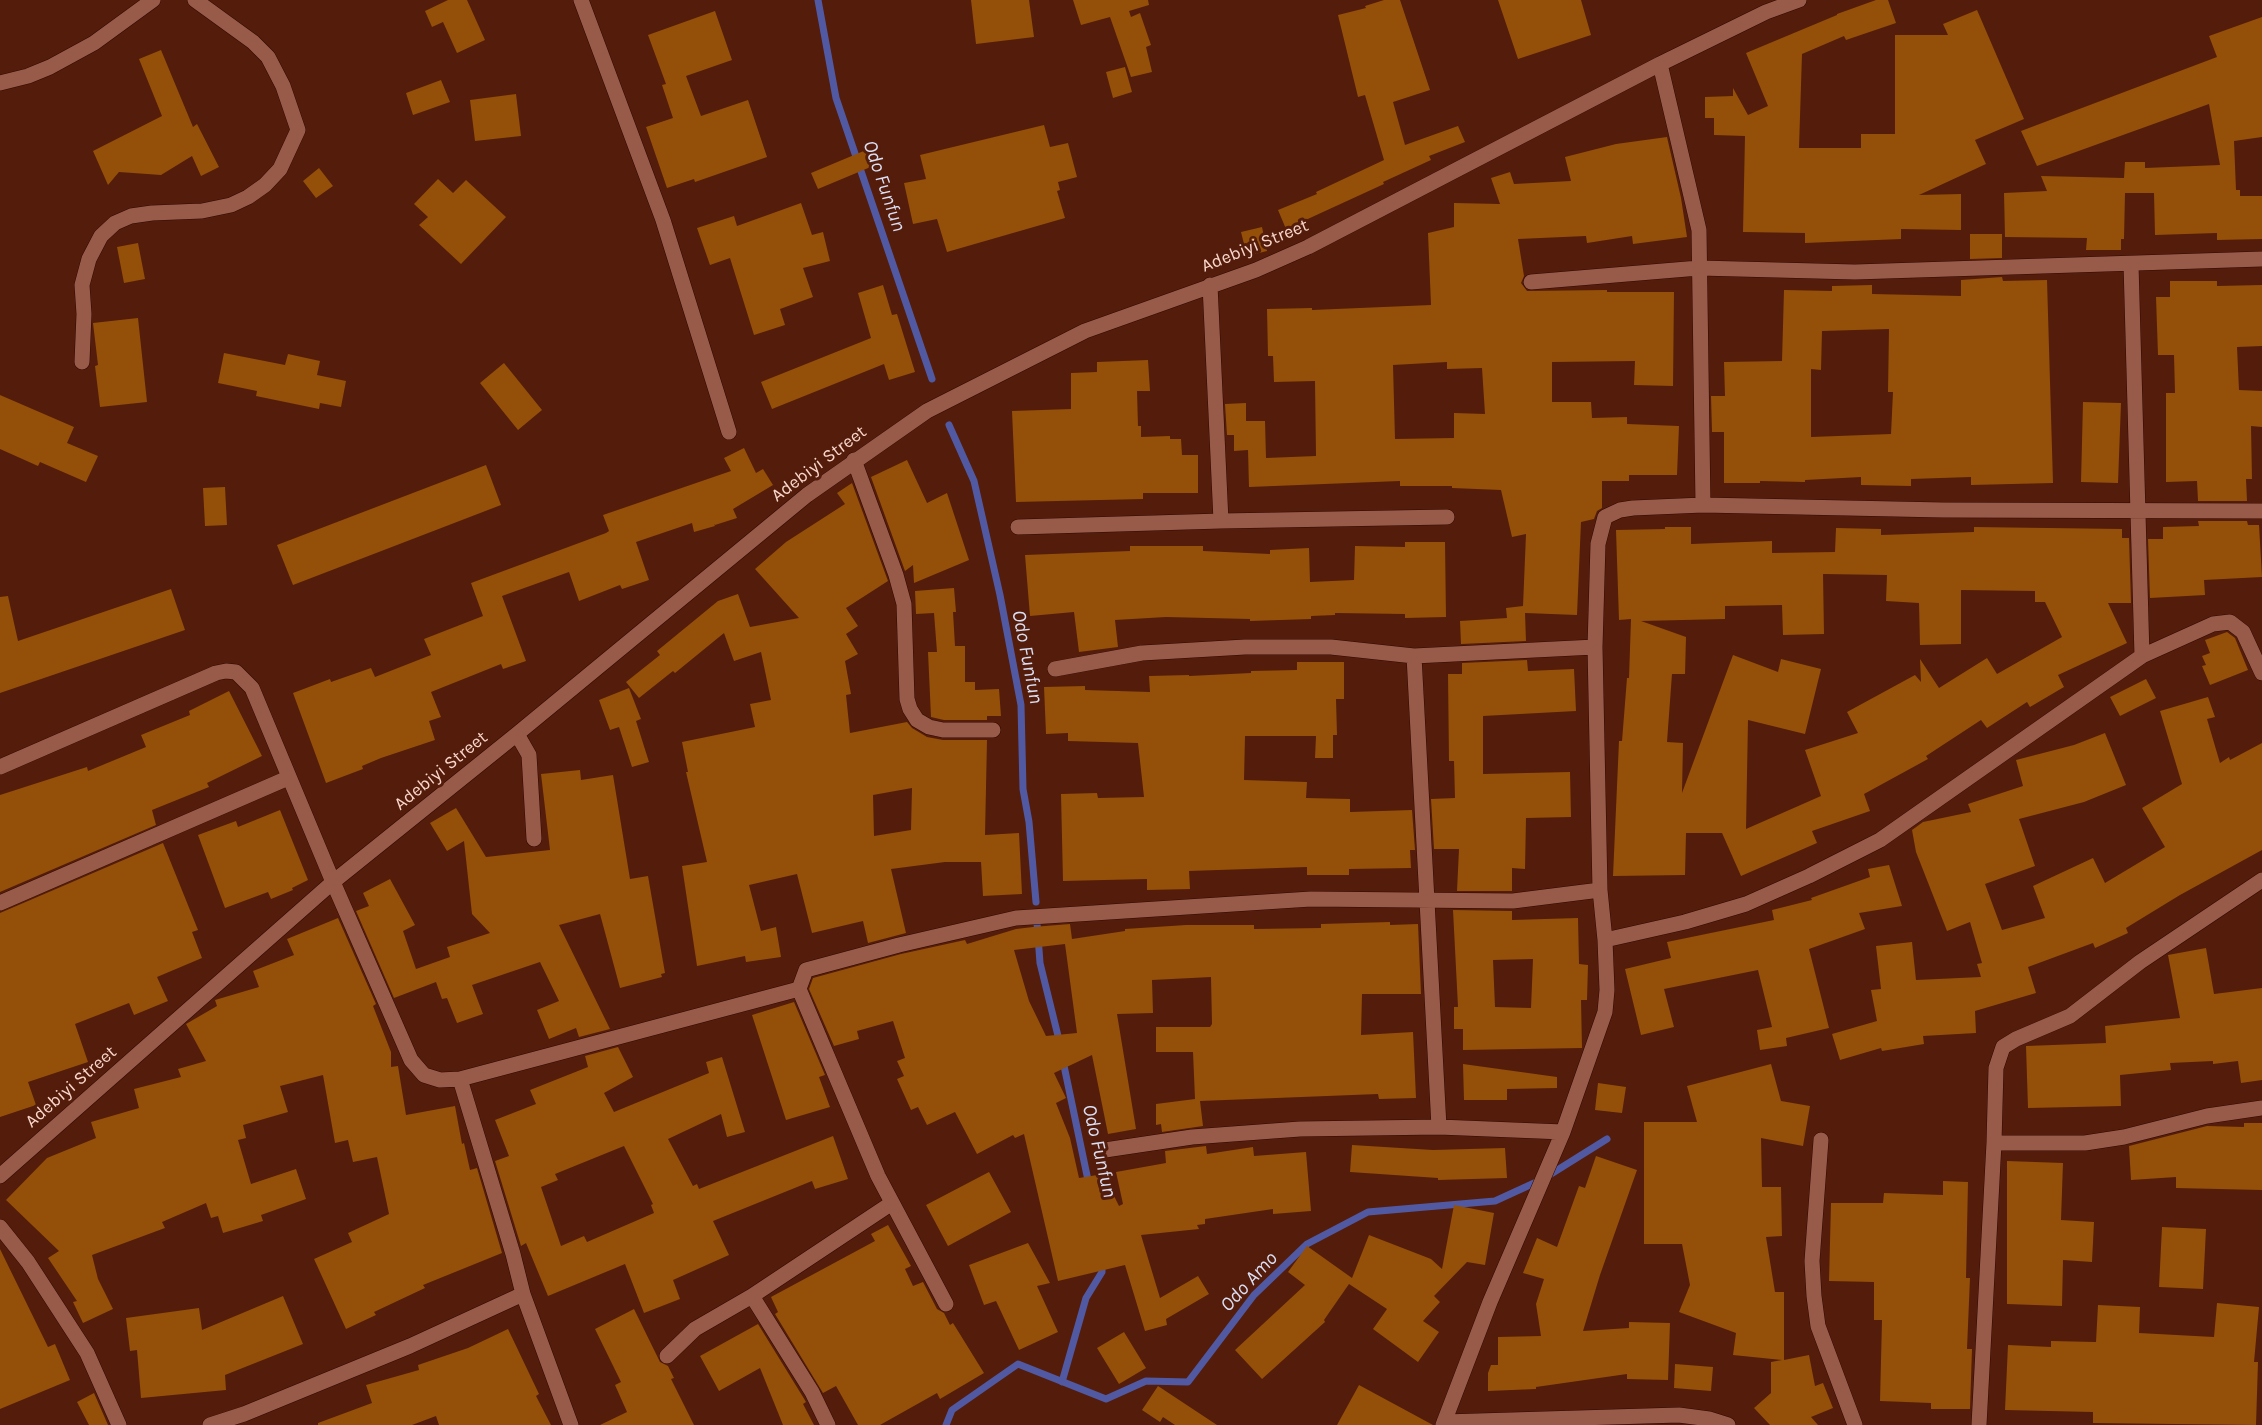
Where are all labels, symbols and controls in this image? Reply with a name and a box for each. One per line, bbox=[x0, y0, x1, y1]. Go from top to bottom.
water label: Odo Funfun bbox=[857, 137, 911, 235]
street label: Adebiyi Street bbox=[1198, 215, 1312, 277]
street label: Adebiyi Street bbox=[767, 421, 871, 507]
water label: Odo Funfun bbox=[1006, 608, 1048, 706]
street label: Adebiyi Street bbox=[390, 727, 492, 815]
street label: Adebiyi Street bbox=[21, 1042, 121, 1132]
water label: Odo Funfun bbox=[1077, 1102, 1121, 1200]
water label: Odo Amo bbox=[1215, 1247, 1283, 1317]

